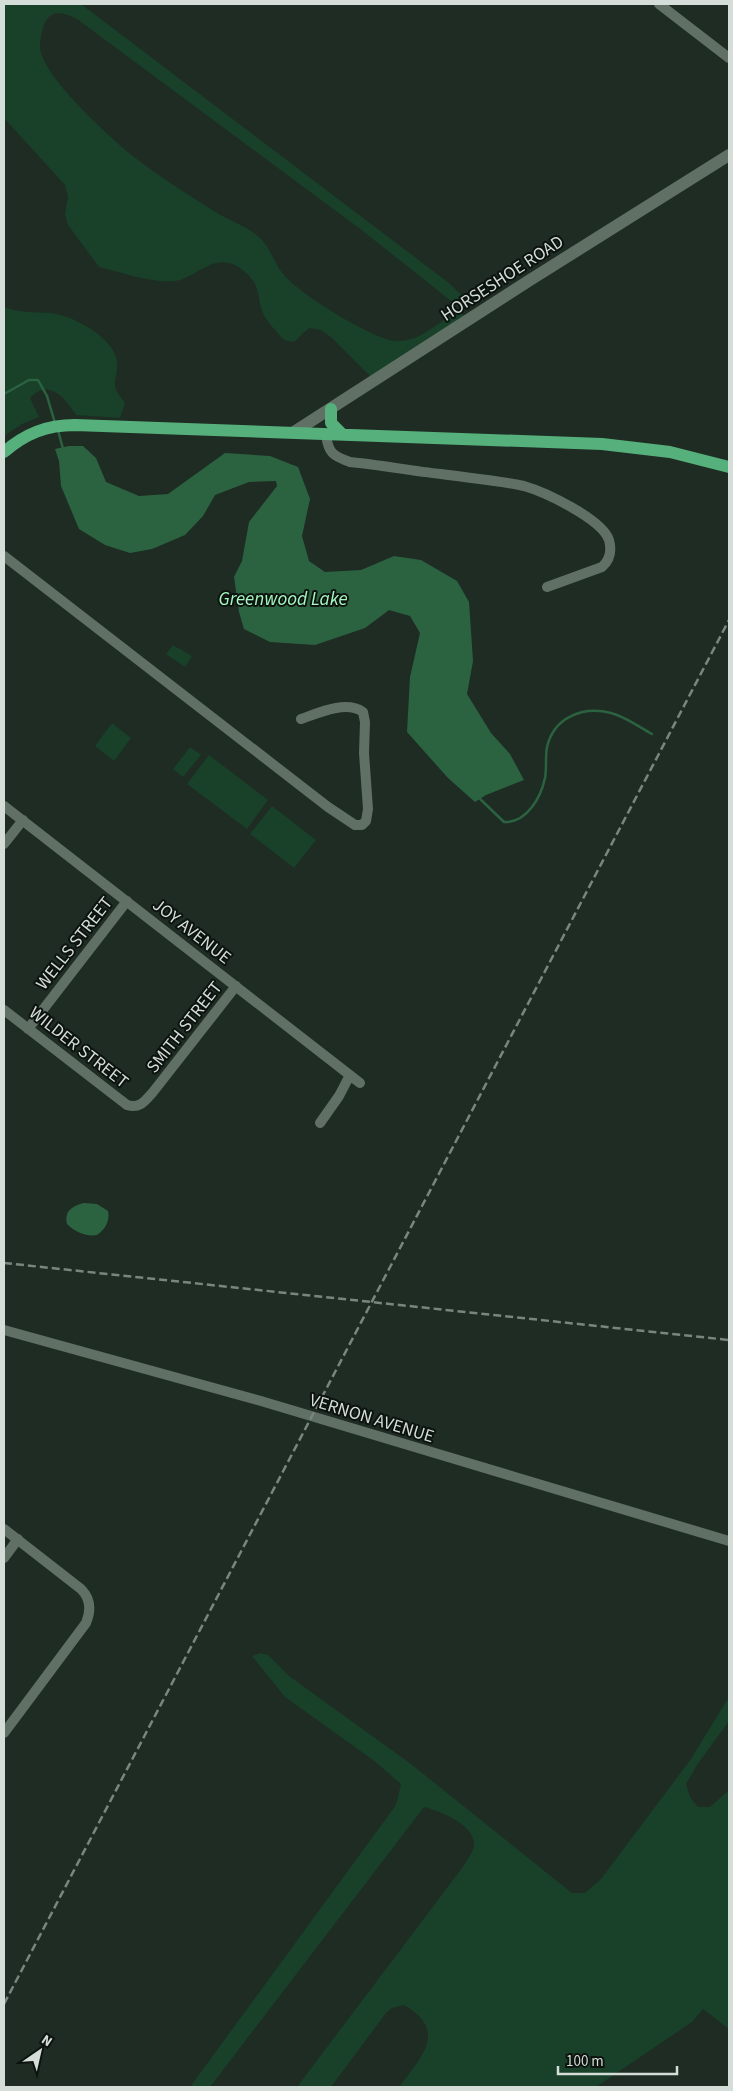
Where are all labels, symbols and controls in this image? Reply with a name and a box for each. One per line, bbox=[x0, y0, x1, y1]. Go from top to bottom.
street label: HORSESHOE ROAD bbox=[436, 229, 569, 328]
water label: Greenwood Lake bbox=[218, 586, 348, 613]
street label: WELLS STREET bbox=[30, 891, 119, 995]
street label: JOY AVENUE bbox=[147, 893, 236, 970]
street label: SMITH STREET bbox=[141, 976, 228, 1078]
street label: WILDER STREET bbox=[24, 1001, 134, 1094]
street label: VERNON AVENUE bbox=[307, 1388, 437, 1449]
north arrow bbox=[15, 2026, 65, 2076]
text: N bbox=[37, 2030, 56, 2052]
scale bar bbox=[558, 2044, 677, 2076]
text: 100 m bbox=[566, 2051, 604, 2072]

